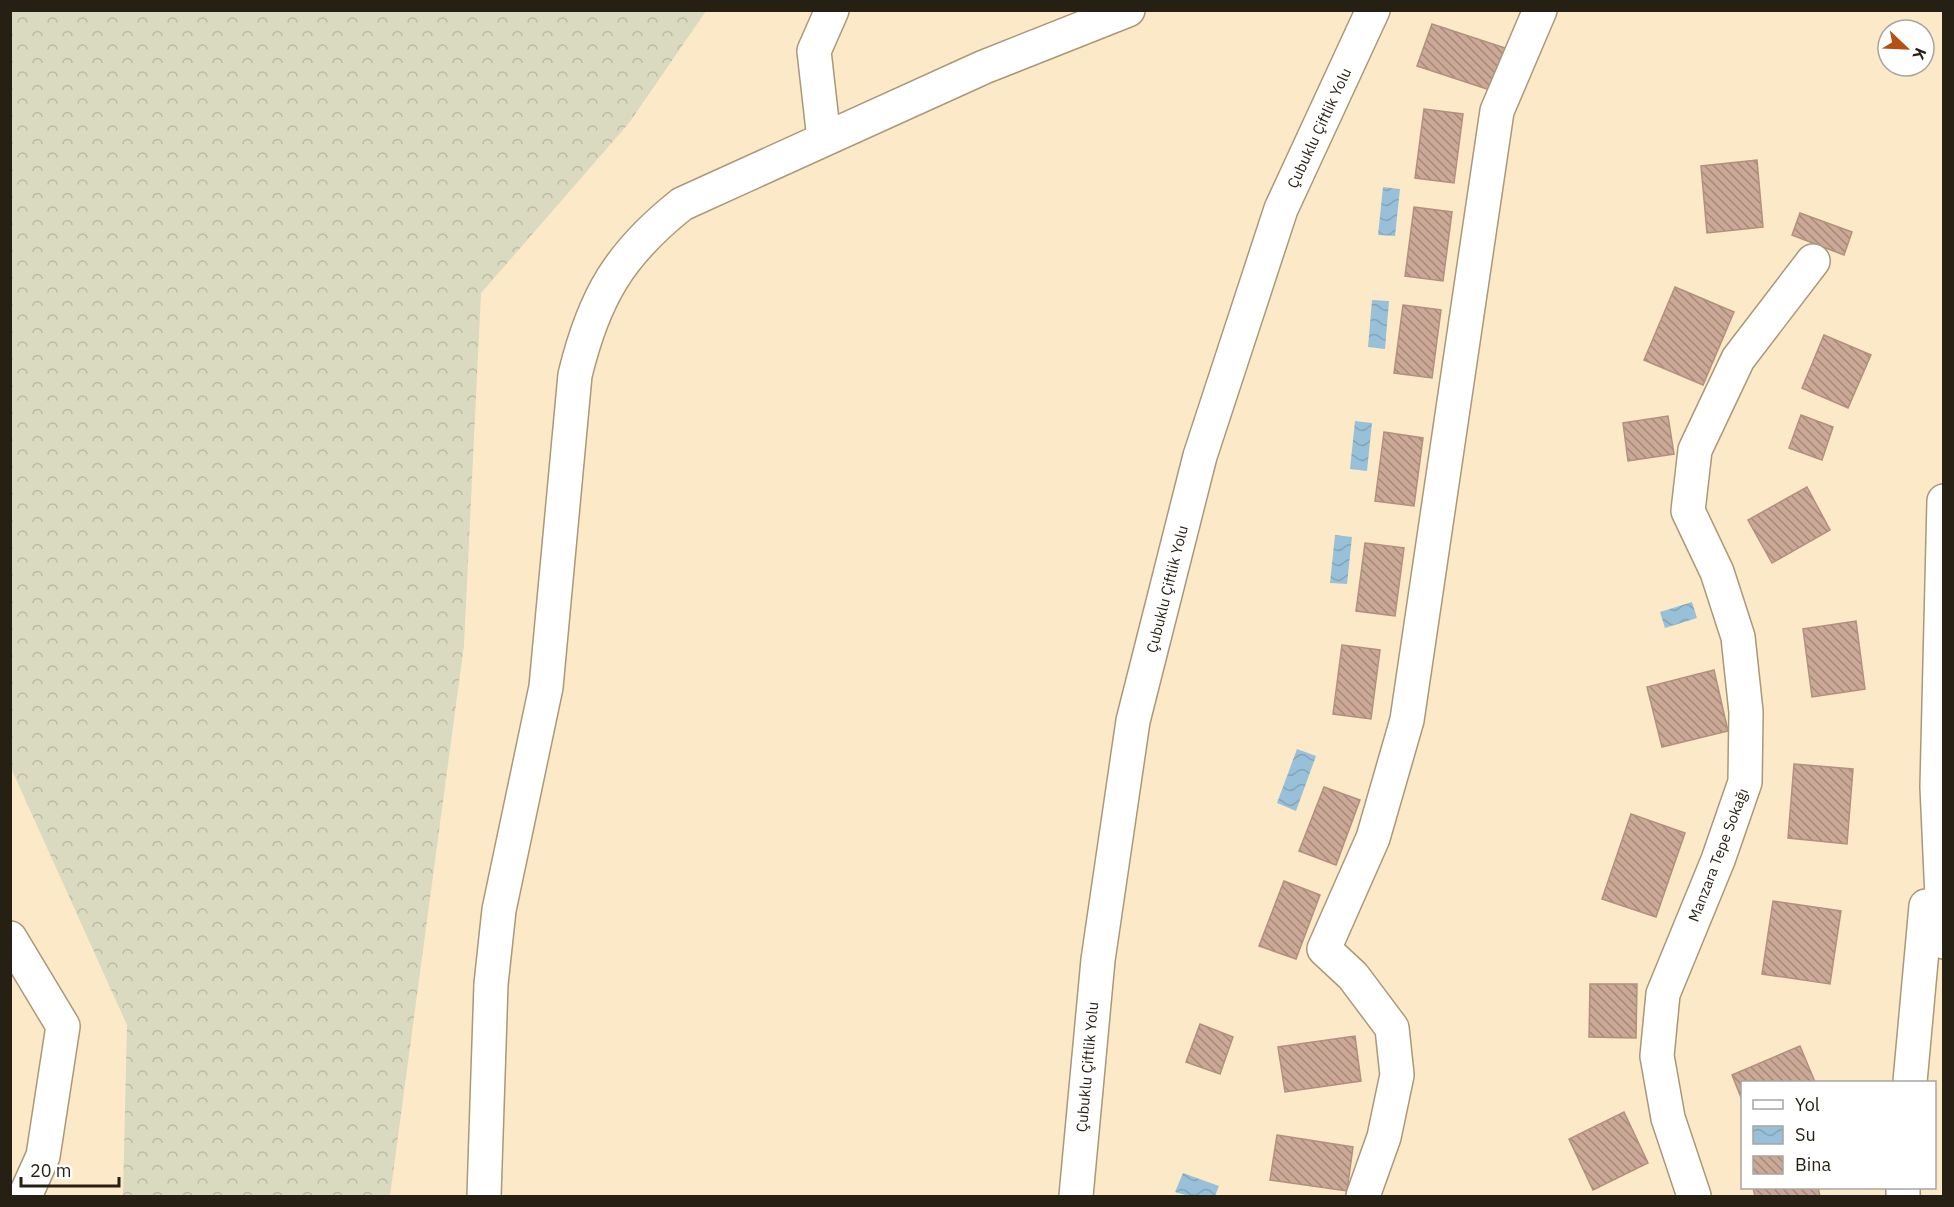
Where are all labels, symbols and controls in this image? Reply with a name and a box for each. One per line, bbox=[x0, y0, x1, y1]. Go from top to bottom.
north arrow bbox=[1876, 18, 1936, 78]
text: K bbox=[1908, 45, 1931, 63]
street label: Çubuklu Çiftlik Yolu bbox=[1283, 65, 1355, 191]
street label: Çubuklu Çiftlik Yolu bbox=[1142, 523, 1192, 655]
street label: Manzara Tepe Sokağı bbox=[1684, 785, 1752, 925]
street label: Çubuklu Çiftlik Yolu bbox=[1072, 1001, 1102, 1133]
legend bbox=[1741, 1081, 1936, 1189]
text: Yol bbox=[1795, 1093, 1820, 1116]
text: Su bbox=[1795, 1123, 1816, 1146]
scale bar bbox=[21, 1150, 118, 1188]
text: Bina bbox=[1795, 1153, 1831, 1176]
text: 20 m bbox=[30, 1159, 72, 1182]

